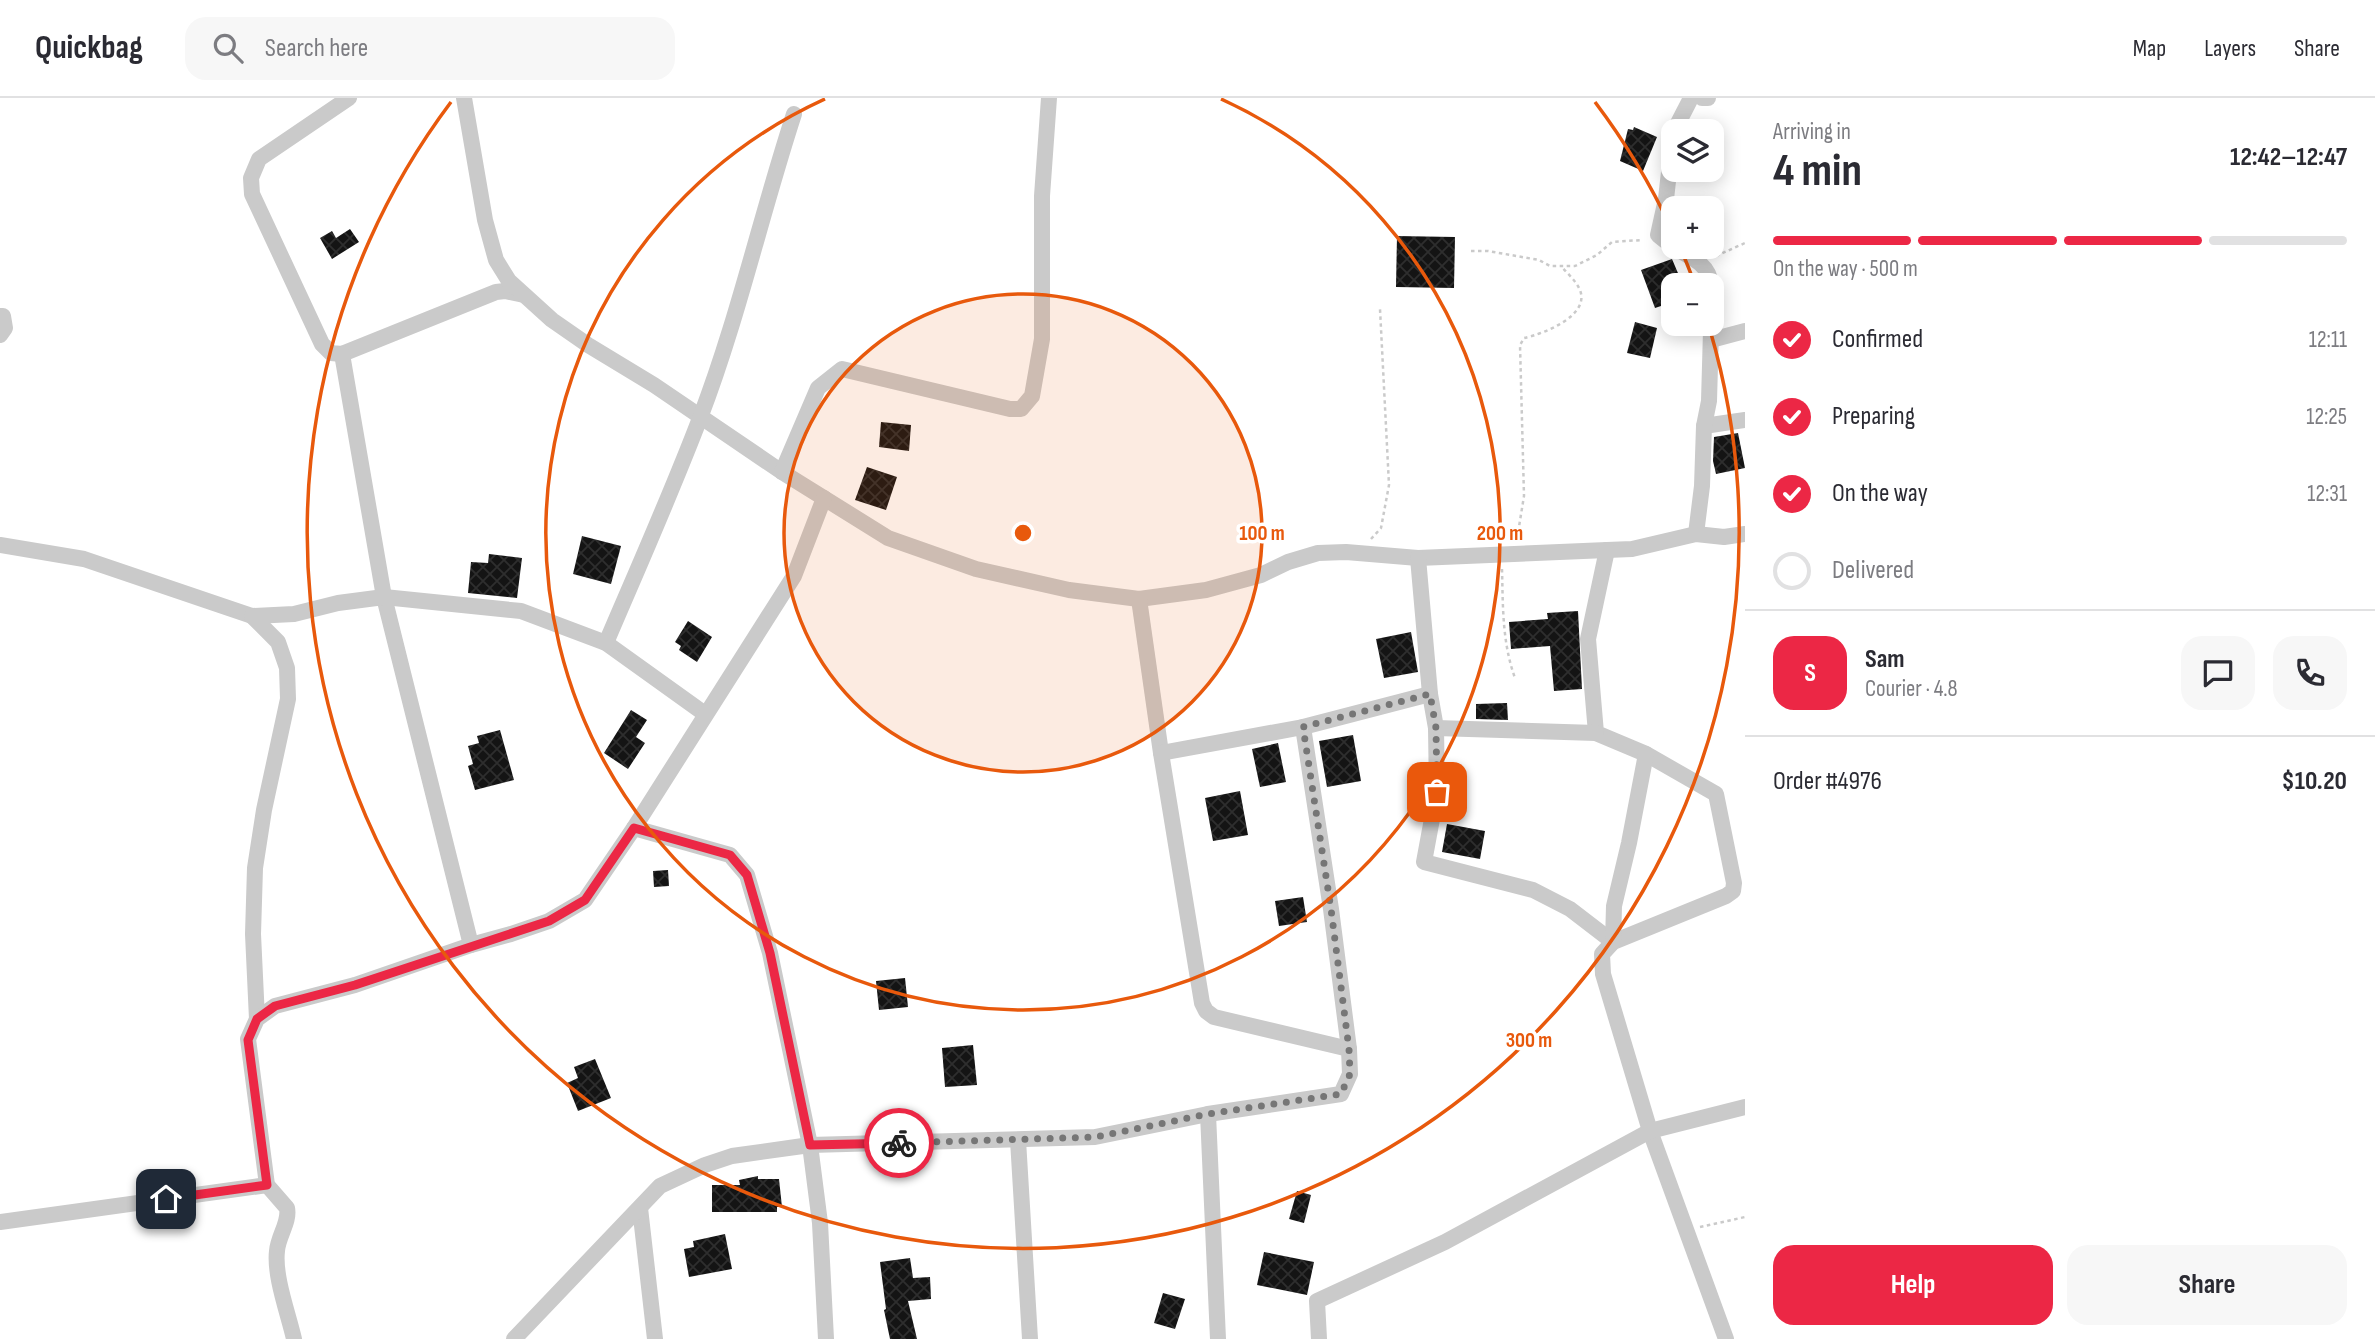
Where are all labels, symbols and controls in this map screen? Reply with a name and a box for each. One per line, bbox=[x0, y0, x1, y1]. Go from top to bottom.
search box bbox=[185, 17, 675, 80]
text: Quickbag bbox=[35, 28, 143, 68]
icon: search bbox=[209, 29, 247, 67]
text: Search here bbox=[265, 33, 368, 64]
text: Map bbox=[2133, 34, 2166, 63]
text: Layers bbox=[2204, 34, 2256, 63]
text: Share bbox=[2294, 34, 2340, 63]
text: Arriving in bbox=[1773, 118, 1851, 146]
map controls bbox=[1661, 119, 1724, 336]
button: layers bbox=[1661, 119, 1724, 182]
text: 12:42–12:47 bbox=[2230, 142, 2347, 173]
text: 4 min bbox=[1773, 144, 1862, 199]
button: + bbox=[1661, 196, 1724, 259]
text: On the way · 500 m bbox=[1773, 255, 1918, 283]
button: − bbox=[1661, 273, 1724, 336]
icon: check bbox=[1773, 321, 1811, 359]
text: Confirmed bbox=[1832, 324, 1923, 355]
text: 12:11 bbox=[2309, 326, 2347, 354]
icon: check bbox=[1773, 398, 1811, 436]
text: Preparing bbox=[1832, 401, 1915, 432]
text: 12:25 bbox=[2306, 403, 2347, 431]
icon: check bbox=[1773, 475, 1811, 513]
text: On the way bbox=[1832, 478, 1928, 509]
text: 12:31 bbox=[2307, 480, 2347, 508]
centre of rings bbox=[1011, 521, 1035, 545]
text: 100 m bbox=[1239, 521, 1285, 546]
text: 200 m bbox=[1477, 521, 1523, 546]
text: Delivered bbox=[1832, 555, 1914, 586]
button: chat bbox=[2181, 636, 2255, 710]
button: phone bbox=[2273, 636, 2347, 710]
text: Sam bbox=[1865, 644, 1905, 675]
text: S bbox=[1804, 658, 1816, 689]
text: Courier · 4.8 bbox=[1865, 675, 1958, 703]
pin bbox=[1407, 762, 1467, 822]
text: Order #4976 bbox=[1773, 766, 1882, 797]
text: $10.20 bbox=[2281, 766, 2347, 797]
icon: bag bbox=[1418, 773, 1456, 811]
text: 300 m bbox=[1506, 1028, 1552, 1053]
courier bbox=[864, 1108, 934, 1178]
icon: bike bbox=[880, 1124, 918, 1162]
pin bbox=[136, 1169, 196, 1229]
icon: home bbox=[147, 1180, 185, 1218]
button: Help bbox=[1773, 1245, 2053, 1325]
button: Share bbox=[2067, 1245, 2347, 1325]

